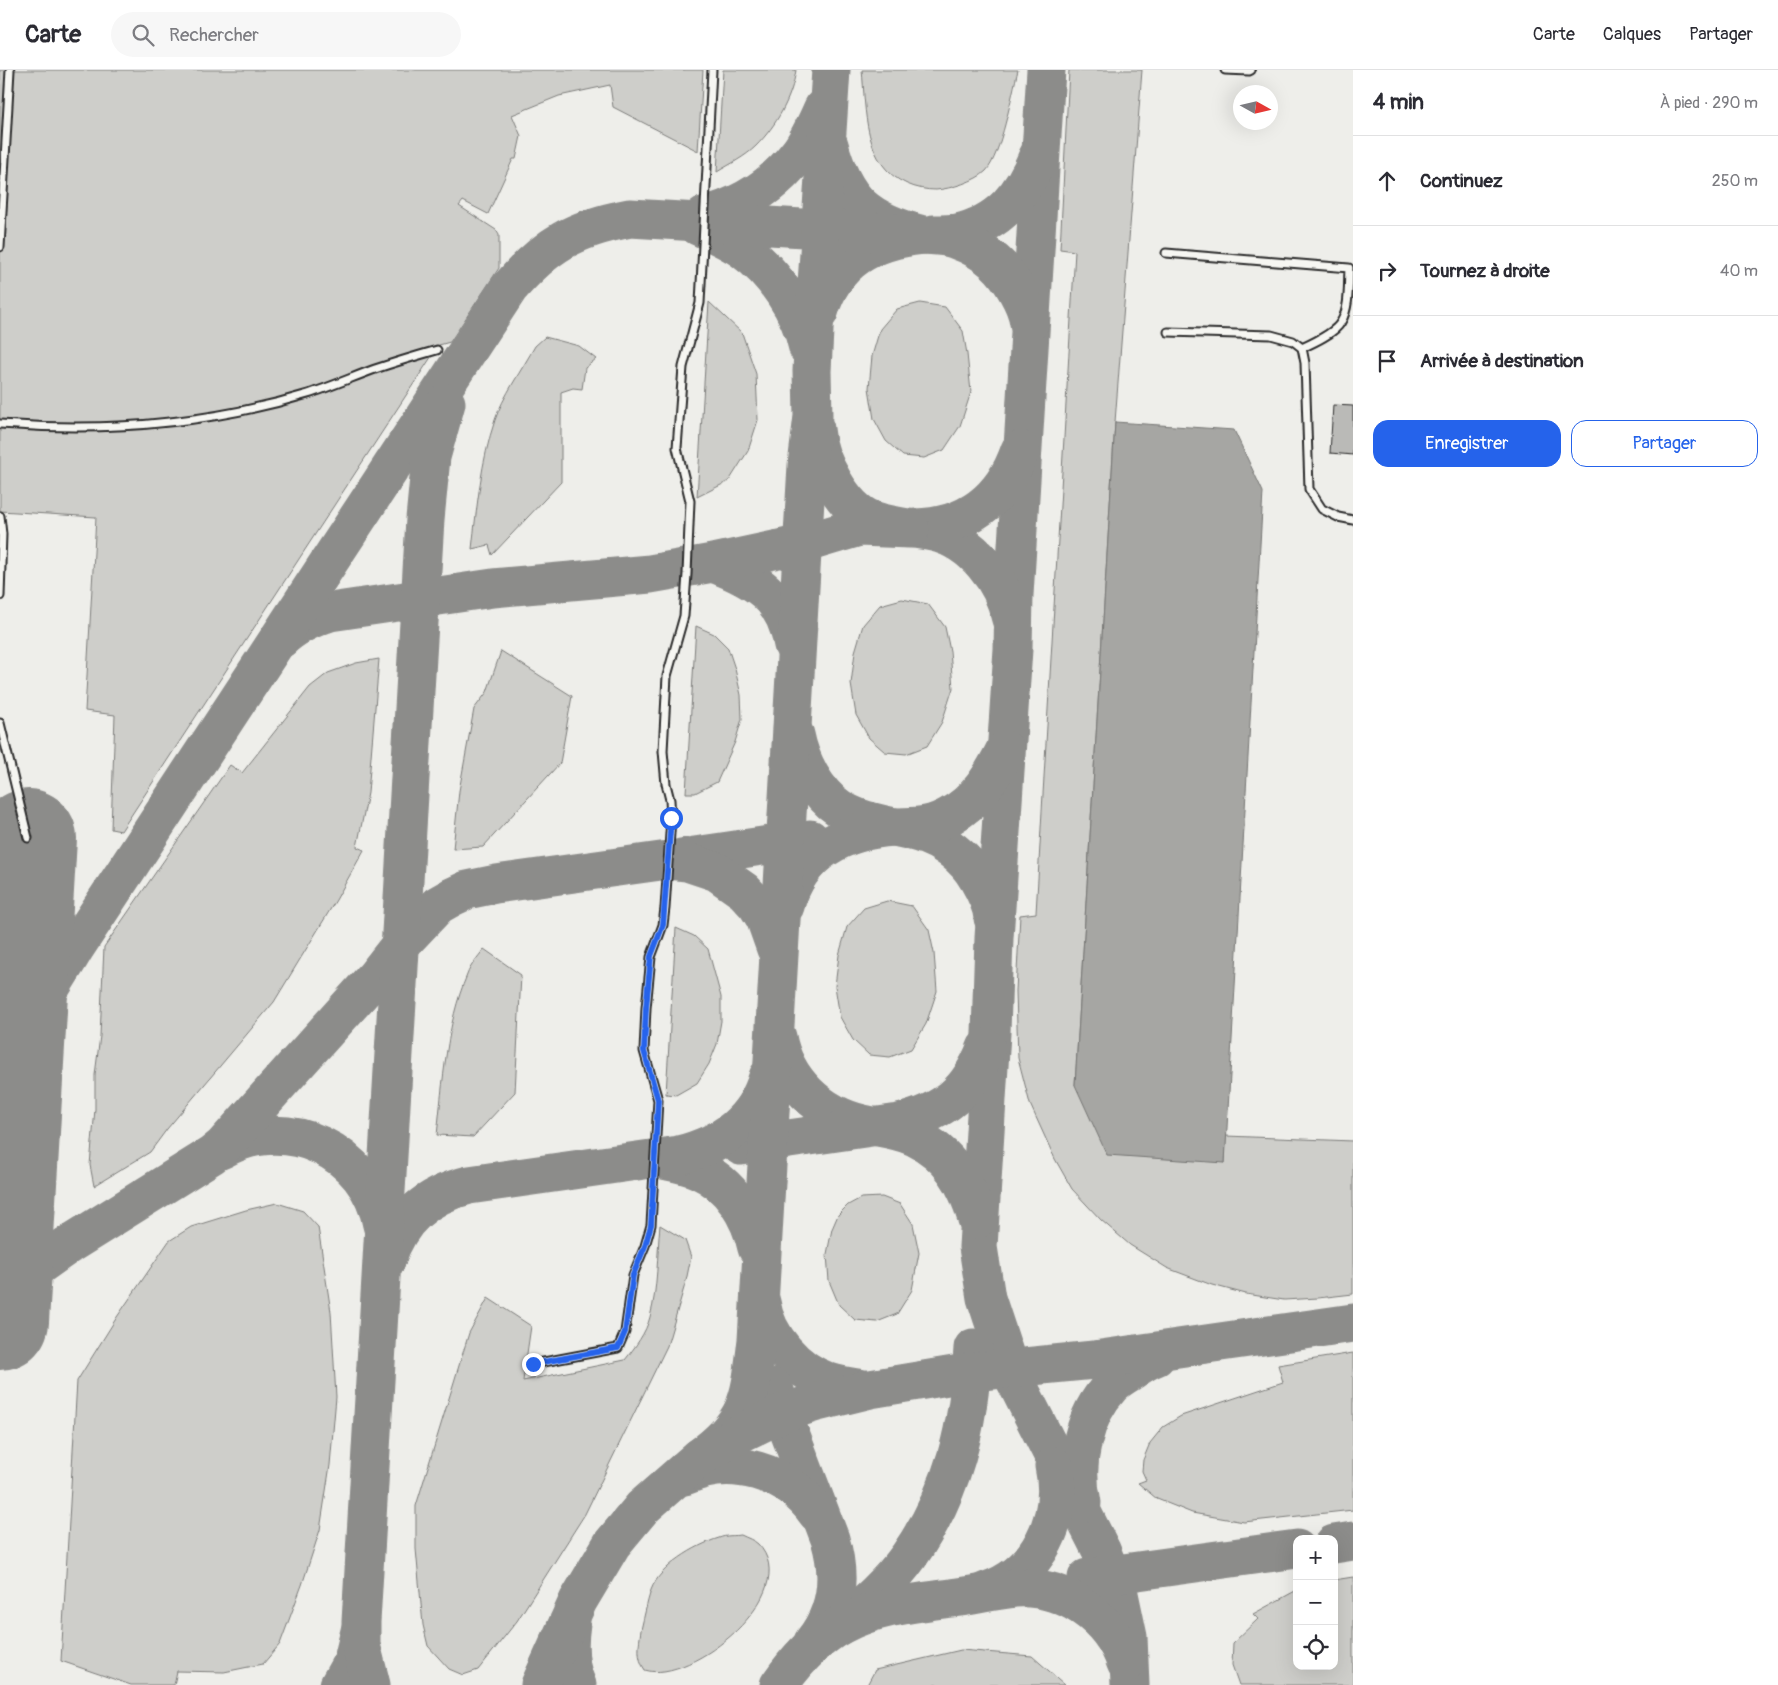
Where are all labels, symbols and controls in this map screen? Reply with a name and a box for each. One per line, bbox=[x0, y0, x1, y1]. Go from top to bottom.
search box bbox=[111, 12, 461, 57]
text: Carte bbox=[25, 20, 81, 49]
icon: search bbox=[129, 21, 157, 49]
text: Rechercher bbox=[169, 23, 259, 47]
text: Carte bbox=[1533, 23, 1575, 46]
text: Calques bbox=[1603, 23, 1661, 46]
text: Partager bbox=[1689, 23, 1753, 46]
north arrow bbox=[1233, 85, 1278, 130]
text: 4 min bbox=[1373, 89, 1424, 116]
text: À pied · 290 m bbox=[1660, 93, 1758, 113]
icon: ahead bbox=[1373, 167, 1401, 195]
text: Continuez bbox=[1420, 169, 1503, 193]
text: 250 m bbox=[1712, 171, 1758, 191]
icon: right bbox=[1373, 257, 1401, 285]
text: Tournez à droite bbox=[1420, 259, 1550, 283]
text: 40 m bbox=[1720, 261, 1758, 281]
icon: arrive bbox=[1373, 347, 1401, 375]
text: Arrivée à destination bbox=[1420, 349, 1584, 373]
button: Enregistrer bbox=[1373, 420, 1561, 467]
button: Partager bbox=[1571, 420, 1758, 467]
route start bbox=[660, 807, 683, 830]
route end bbox=[522, 1353, 545, 1376]
map controls bbox=[1293, 1535, 1338, 1670]
button: + bbox=[1293, 1535, 1338, 1580]
button: − bbox=[1293, 1580, 1338, 1625]
button: locate bbox=[1293, 1625, 1338, 1670]

